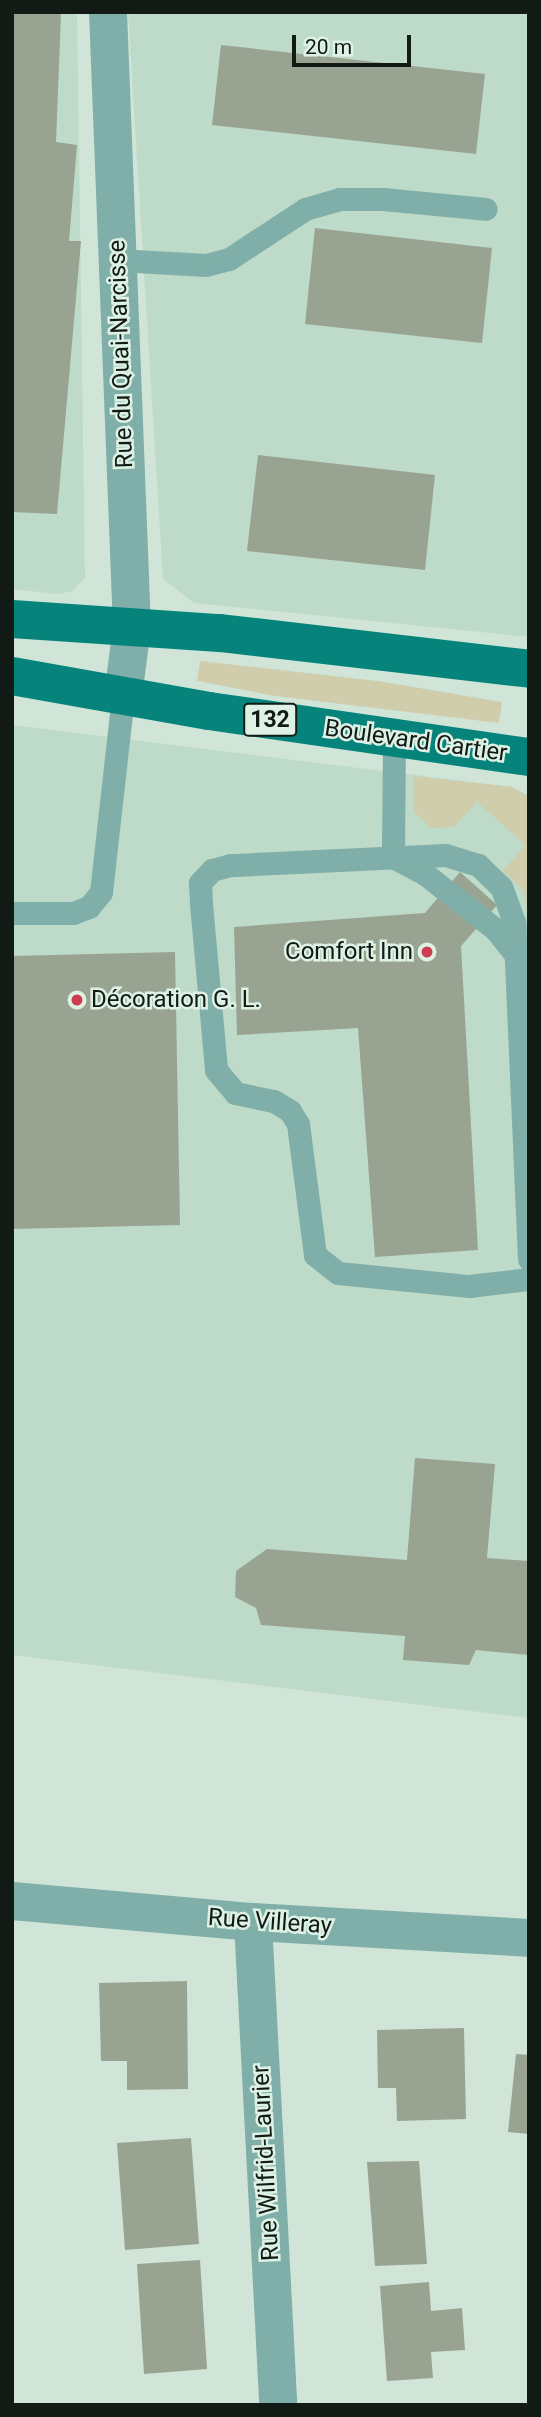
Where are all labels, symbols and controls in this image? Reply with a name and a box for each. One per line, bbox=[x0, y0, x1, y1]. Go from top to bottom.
scale bar bbox=[296, 21, 415, 65]
text: 20 m bbox=[305, 35, 352, 59]
street label: Rue du Quai-Narcisse bbox=[103, 239, 139, 469]
road number: 132 bbox=[242, 700, 298, 740]
street label: Boulevard Cartier bbox=[323, 714, 509, 768]
place label: Comfort Inn bbox=[285, 938, 413, 966]
marker: Comfort Inn bbox=[419, 944, 435, 960]
place label: Décoration G. L. bbox=[91, 986, 261, 1014]
marker: Décoration G. L. bbox=[69, 992, 85, 1008]
street label: Rue Villeray bbox=[207, 1903, 333, 1941]
street label: Rue Wilfrid-Laurier bbox=[246, 2064, 286, 2262]

